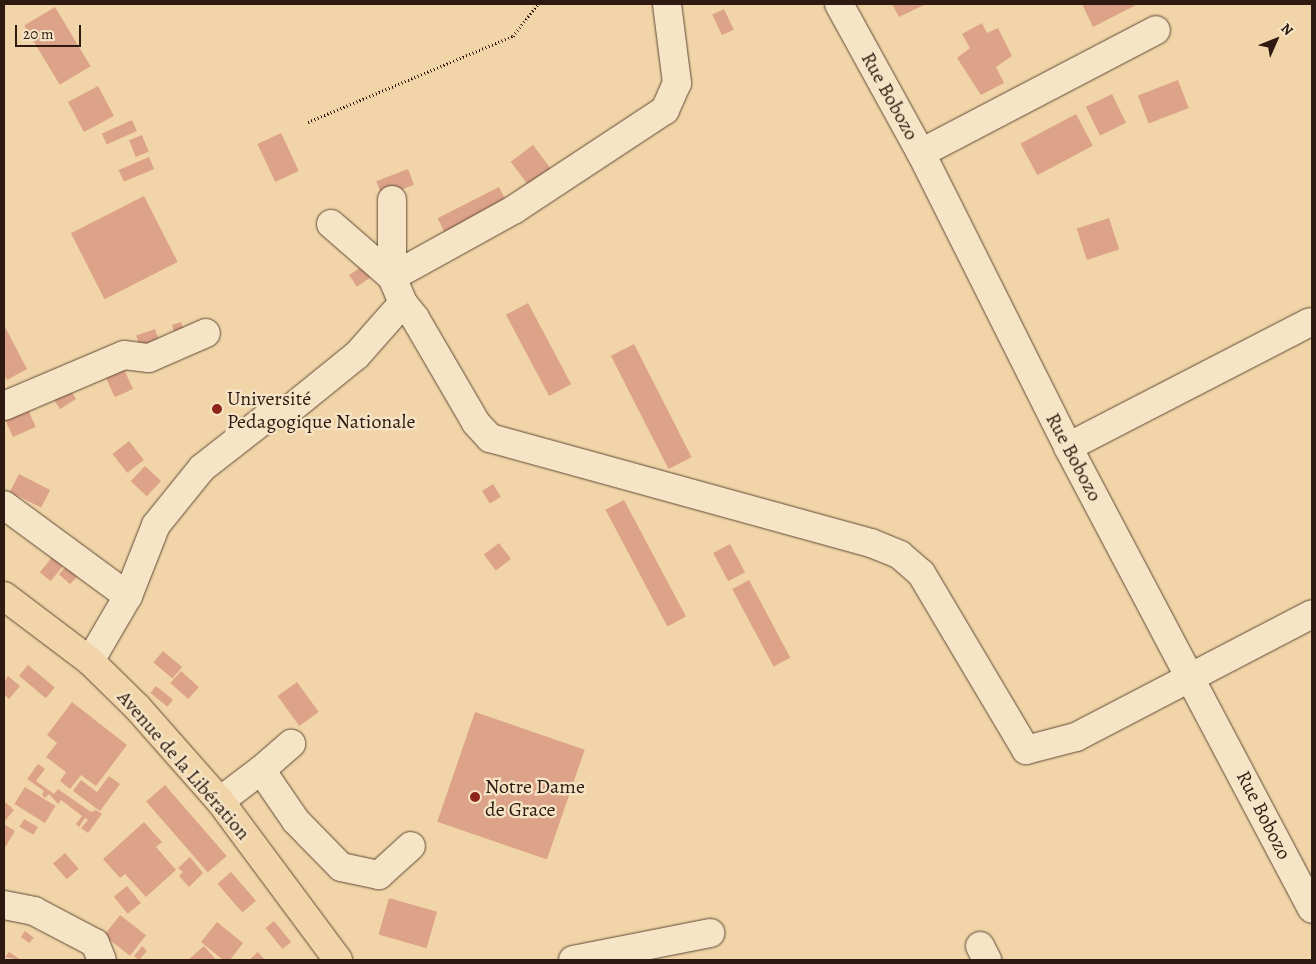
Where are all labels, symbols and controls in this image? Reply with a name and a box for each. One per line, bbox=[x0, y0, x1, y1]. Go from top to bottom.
scale bar bbox=[18, 15, 84, 47]
north arrow bbox=[1251, 15, 1301, 65]
text: N bbox=[1277, 19, 1298, 39]
text: 20 m bbox=[23, 24, 54, 44]
street label: Rue Bobozo bbox=[856, 48, 924, 144]
place label: Université Pedagogique Nationale bbox=[227, 386, 415, 433]
marker: Université Pedagogique Nationale bbox=[211, 403, 223, 415]
street label: Rue Bobozo bbox=[1041, 409, 1107, 505]
street label: Avenue de la Libération bbox=[113, 685, 255, 845]
street label: Rue Bobozo bbox=[1231, 767, 1297, 863]
place label: Notre Dame de Grace bbox=[485, 774, 585, 821]
marker: Notre Dame de Grace bbox=[469, 791, 481, 803]

